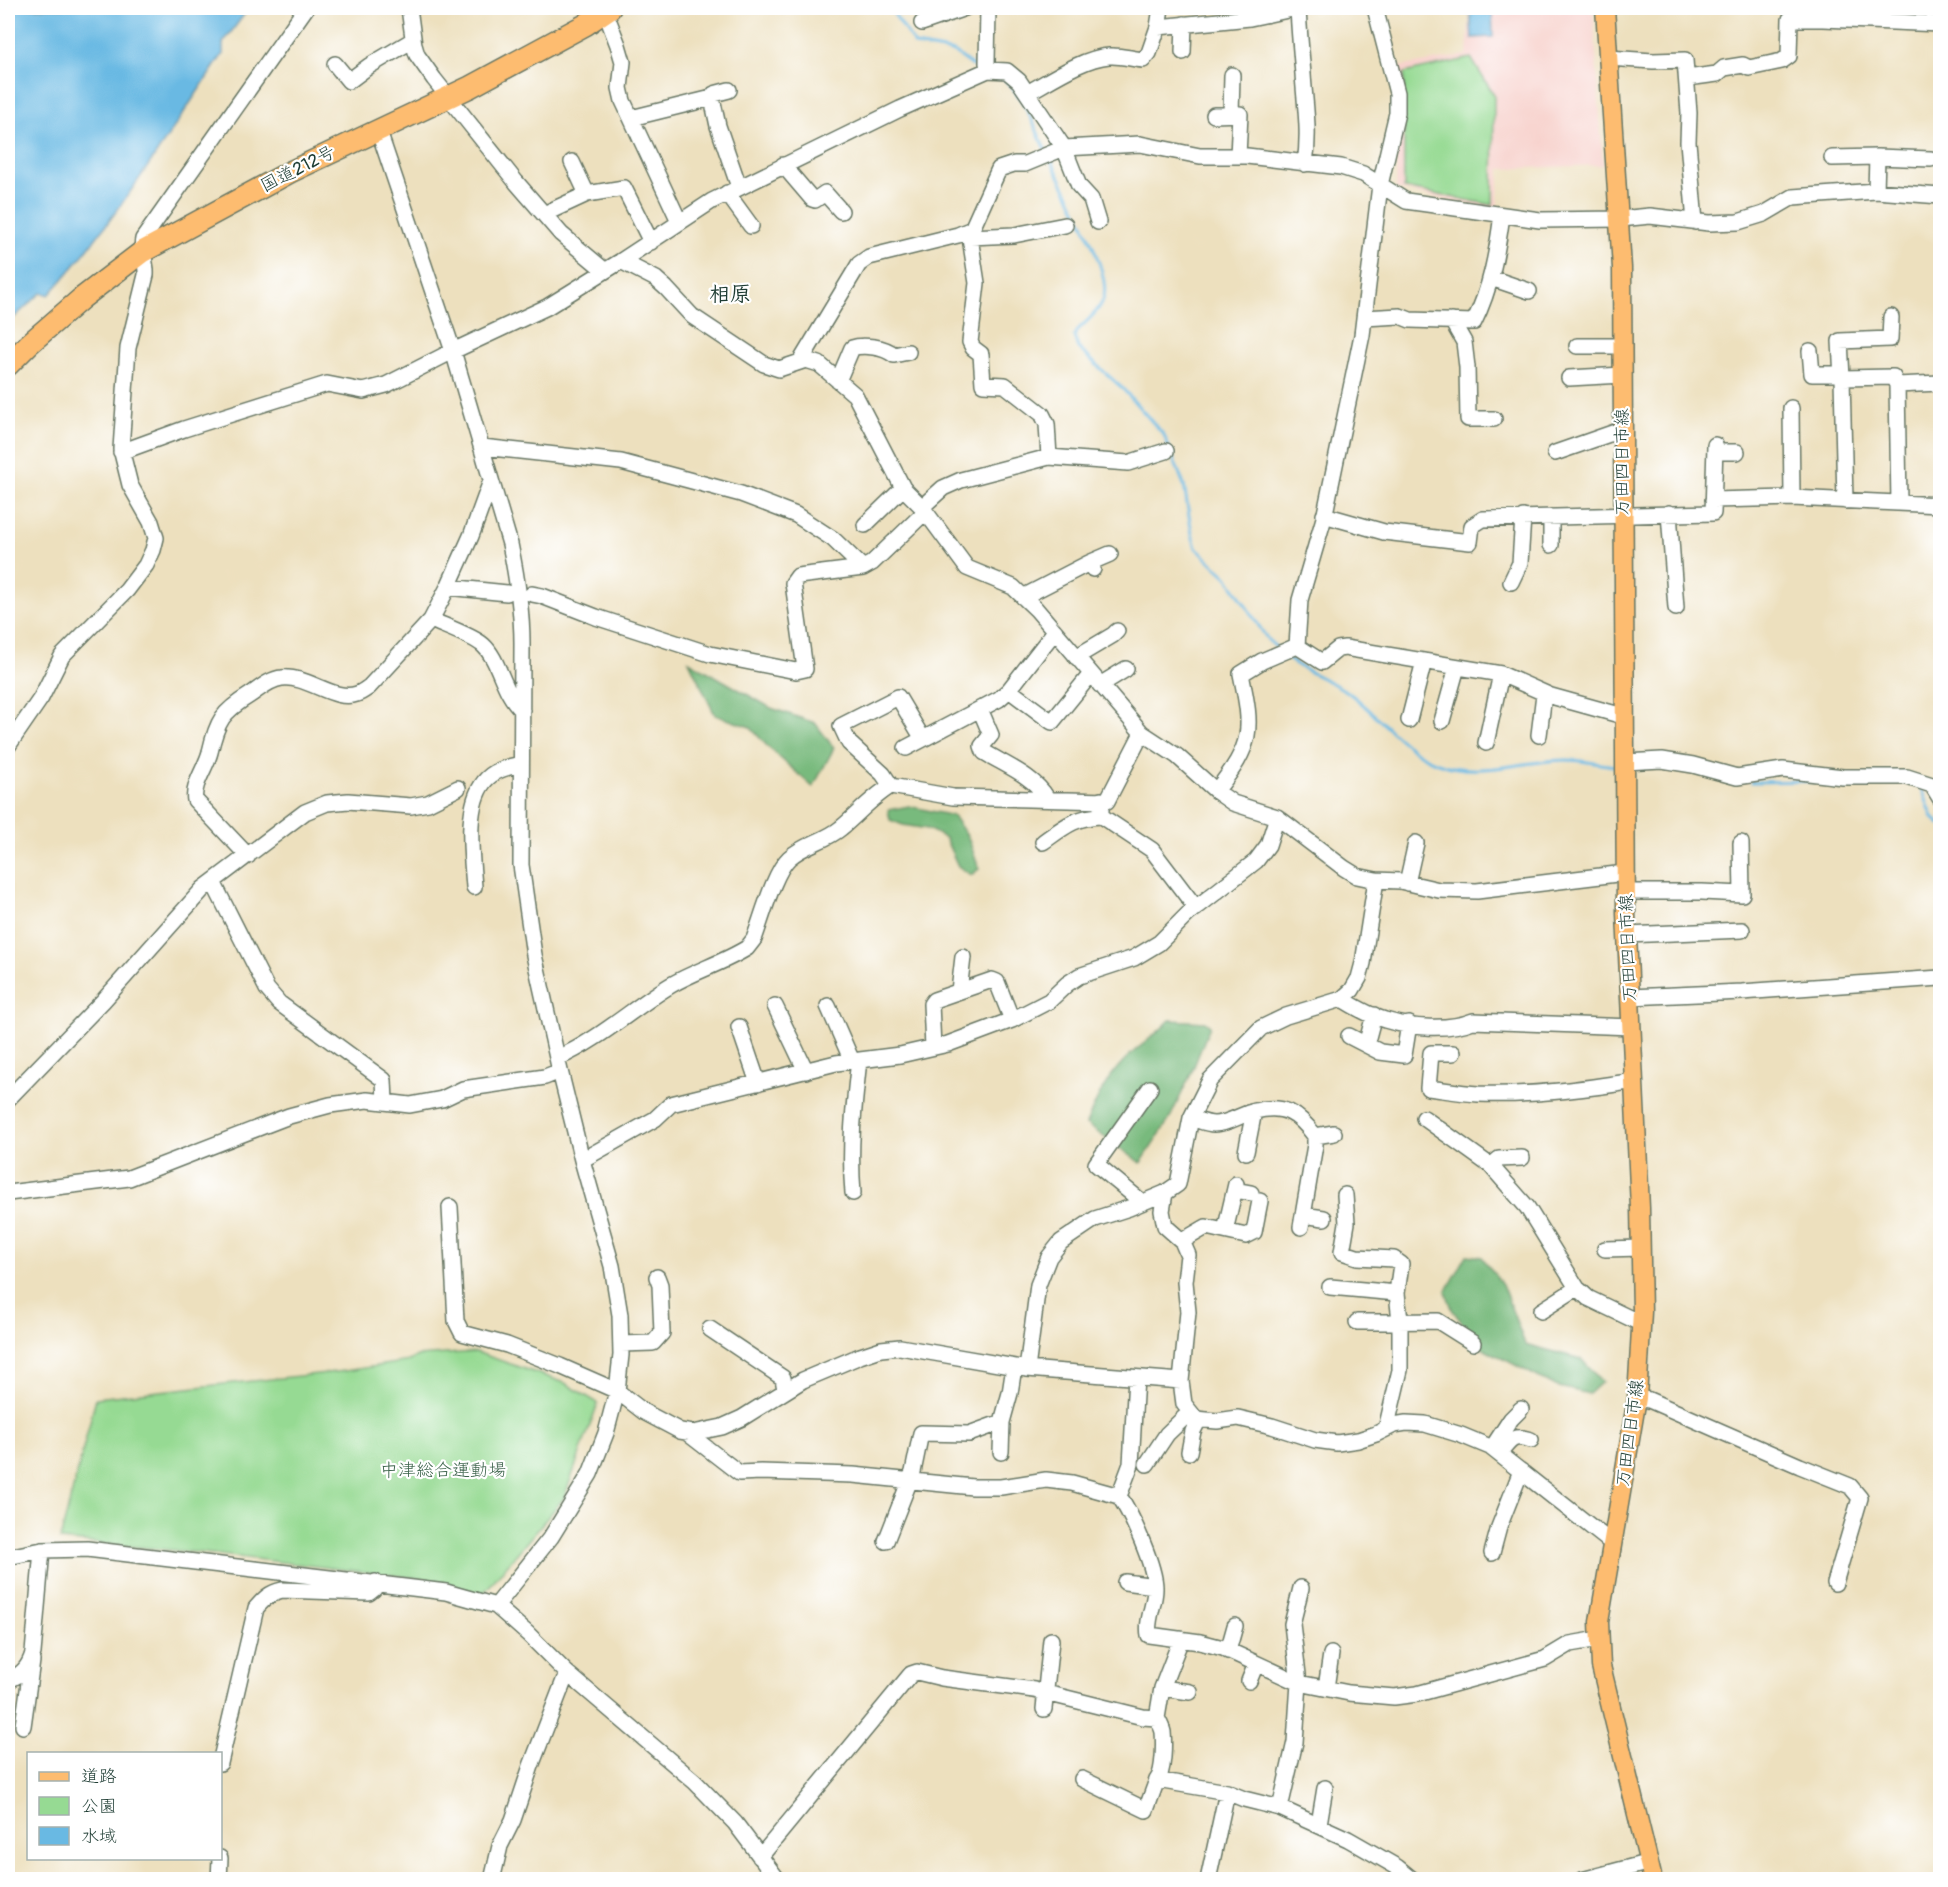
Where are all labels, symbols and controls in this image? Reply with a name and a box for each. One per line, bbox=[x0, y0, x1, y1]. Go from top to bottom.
street label: 国道212号 bbox=[257, 140, 339, 198]
district label: 相原 bbox=[709, 281, 751, 308]
street label: 万田四日市線 bbox=[1611, 408, 1634, 516]
street label: 万田四日市線 bbox=[1615, 894, 1641, 1002]
street label: 万田四日市線 bbox=[1611, 1378, 1649, 1488]
park label: 中津総合運動場 bbox=[380, 1459, 506, 1482]
legend bbox=[27, 1752, 222, 1860]
text: 道路 bbox=[81, 1765, 117, 1788]
text: 公園 bbox=[81, 1795, 117, 1818]
text: 水域 bbox=[81, 1825, 117, 1848]

